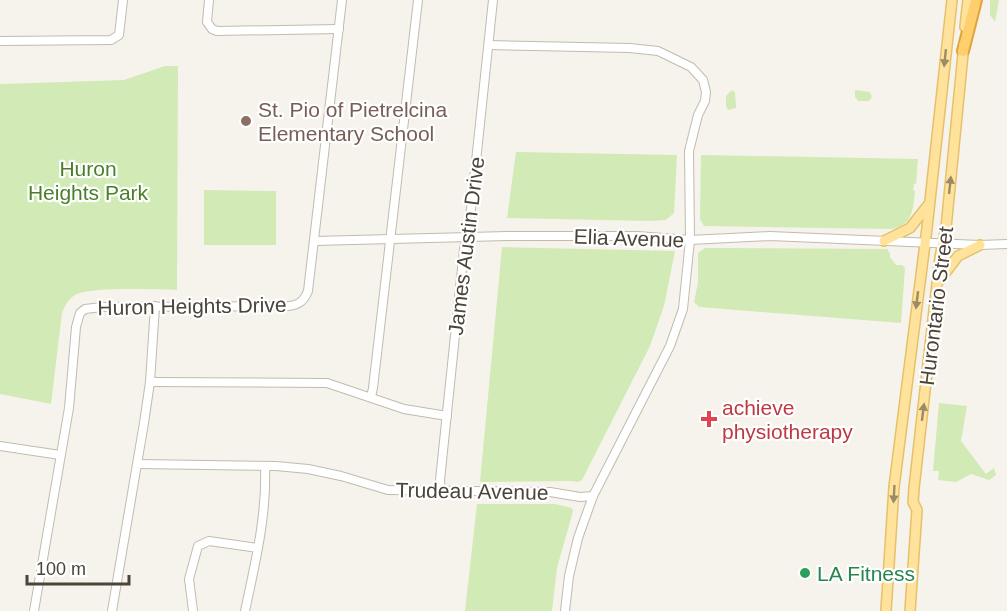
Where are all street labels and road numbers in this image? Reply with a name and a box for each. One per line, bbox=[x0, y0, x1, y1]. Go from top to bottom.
street label: James Austin Drive bbox=[444, 155, 488, 337]
street label: Elia Avenue bbox=[573, 225, 685, 251]
street label: Hurontario Street bbox=[915, 225, 957, 387]
street label: Huron Heights Drive bbox=[97, 293, 287, 319]
street label: Trudeau Avenue bbox=[395, 478, 549, 504]

